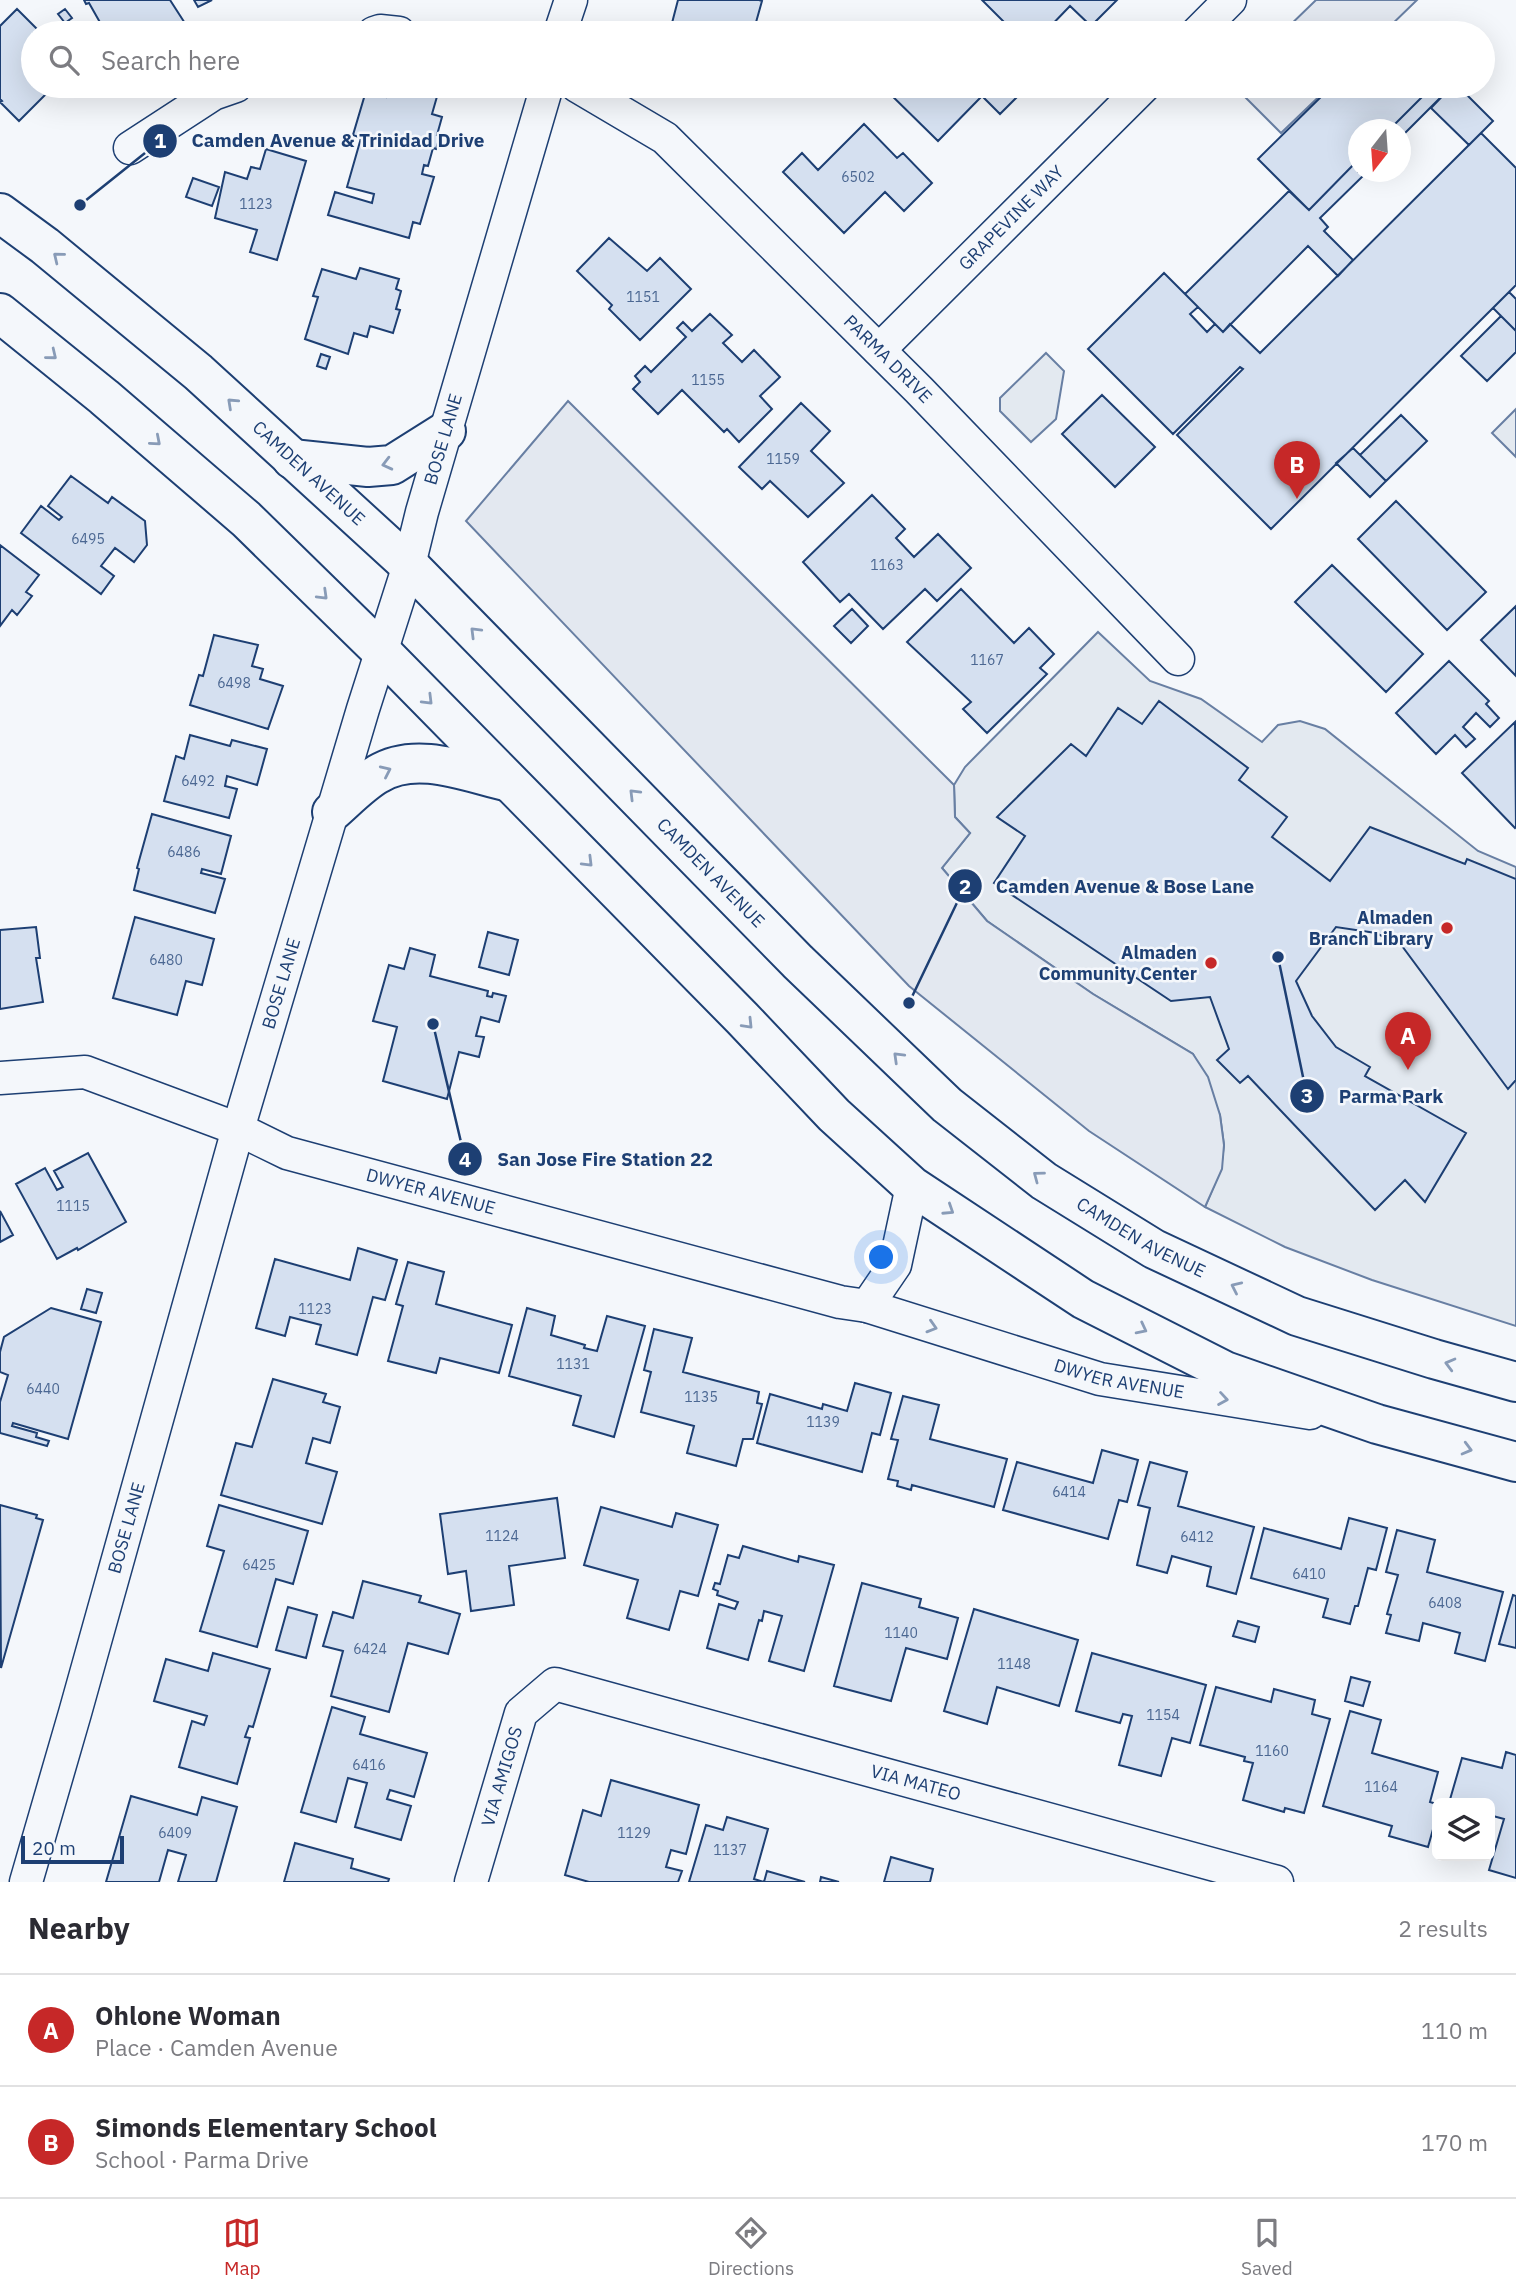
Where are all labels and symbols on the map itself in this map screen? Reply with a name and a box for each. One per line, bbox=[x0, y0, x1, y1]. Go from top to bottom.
north arrow bbox=[1348, 119, 1411, 182]
callout: Camden Avenue & Trinidad Drive bbox=[143, 121, 499, 161]
text: 1 bbox=[154, 126, 167, 154]
text: Camden Avenue & Trinidad Drive bbox=[192, 128, 485, 152]
street label: GRAPEVINE WAY bbox=[954, 160, 1069, 275]
house number: 6502 bbox=[841, 168, 875, 186]
house number: 1123 bbox=[239, 195, 273, 213]
one-way arrow bbox=[53, 252, 65, 265]
house number: 1151 bbox=[626, 288, 660, 306]
street label: PARMA DRIVE bbox=[839, 310, 937, 408]
one-way arrow bbox=[44, 347, 57, 359]
house number: 1155 bbox=[691, 371, 725, 389]
street label: BOSE LANE bbox=[419, 391, 467, 487]
one-way arrow bbox=[227, 399, 240, 411]
street label: CAMDEN AVENUE bbox=[248, 416, 370, 530]
one-way arrow bbox=[148, 433, 161, 445]
pin: B bbox=[1274, 441, 1320, 499]
house number: 1159 bbox=[766, 450, 800, 468]
one-way arrow bbox=[382, 456, 394, 470]
house number: 6495 bbox=[71, 530, 105, 548]
house number: 1163 bbox=[870, 556, 904, 574]
one-way arrow bbox=[315, 587, 328, 600]
one-way arrow bbox=[470, 627, 483, 640]
house number: 1167 bbox=[970, 651, 1004, 669]
house number: 6498 bbox=[217, 674, 251, 692]
one-way arrow bbox=[420, 692, 433, 705]
one-way arrow bbox=[379, 765, 391, 779]
house number: 6492 bbox=[181, 772, 215, 790]
one-way arrow bbox=[630, 790, 643, 803]
street label: CAMDEN AVENUE bbox=[652, 813, 770, 932]
house number: 6486 bbox=[167, 843, 201, 861]
one-way arrow bbox=[580, 854, 593, 867]
callout: Camden Avenue & Bose Lane bbox=[947, 866, 1269, 906]
text: 2 bbox=[959, 872, 971, 900]
text: Camden Avenue & Bose Lane bbox=[996, 874, 1254, 898]
place label: Almaden Branch Library bbox=[1309, 906, 1433, 950]
marker: Almaden Branch Library bbox=[1439, 920, 1455, 936]
street label: BOSE LANE bbox=[256, 935, 305, 1032]
place label: Almaden Community Center bbox=[1039, 941, 1197, 985]
house number: 6480 bbox=[149, 951, 183, 969]
marker: Almaden Community Center bbox=[1203, 955, 1219, 971]
pin: A bbox=[1385, 1012, 1431, 1070]
one-way arrow bbox=[739, 1016, 752, 1029]
one-way arrow bbox=[893, 1053, 906, 1066]
callout: Parma Park bbox=[1290, 1076, 1458, 1116]
text: 3 bbox=[1301, 1081, 1313, 1109]
text: Parma Park bbox=[1339, 1084, 1443, 1108]
callout: San Jose Fire Station 22 bbox=[448, 1139, 727, 1179]
text: 4 bbox=[459, 1145, 471, 1173]
text: San Jose Fire Station 22 bbox=[497, 1147, 713, 1171]
street label: DWYER AVENUE bbox=[364, 1163, 498, 1220]
one-way arrow bbox=[1034, 1172, 1046, 1185]
street label: CAMDEN AVENUE bbox=[1072, 1192, 1209, 1283]
house number: 1115 bbox=[56, 1197, 90, 1215]
one-way arrow bbox=[941, 1202, 954, 1214]
your location bbox=[864, 1240, 898, 1274]
one-way arrow bbox=[1231, 1281, 1243, 1295]
house number: 1123 bbox=[298, 1300, 332, 1318]
one-way arrow bbox=[926, 1318, 938, 1333]
one-way arrow bbox=[1135, 1321, 1147, 1335]
street label: DWYER AVENUE bbox=[1051, 1353, 1186, 1403]
house number: 1131 bbox=[556, 1355, 590, 1373]
one-way arrow bbox=[1444, 1357, 1456, 1372]
house number: 6440 bbox=[26, 1380, 60, 1398]
house number: 1135 bbox=[684, 1388, 718, 1406]
one-way arrow bbox=[1217, 1391, 1229, 1406]
house number: 1139 bbox=[806, 1413, 840, 1431]
one-way arrow bbox=[1461, 1441, 1473, 1455]
street label: BOSE LANE bbox=[102, 1480, 150, 1576]
house number: 6414 bbox=[1052, 1483, 1086, 1501]
house number: 1124 bbox=[485, 1527, 519, 1545]
house number: 6412 bbox=[1180, 1528, 1214, 1546]
house number: 6425 bbox=[242, 1556, 276, 1574]
house number: 6410 bbox=[1292, 1565, 1326, 1583]
house number: 6408 bbox=[1428, 1594, 1462, 1612]
house number: 1140 bbox=[884, 1624, 918, 1642]
house number: 6424 bbox=[353, 1640, 387, 1658]
house number: 1148 bbox=[997, 1655, 1031, 1673]
house number: 1154 bbox=[1146, 1706, 1180, 1724]
street label: VIA AMIGOS bbox=[476, 1724, 527, 1829]
house number: 1160 bbox=[1255, 1742, 1289, 1760]
house number: 6416 bbox=[352, 1756, 386, 1774]
street label: VIA MATEO bbox=[868, 1759, 964, 1806]
house number: 1164 bbox=[1364, 1778, 1398, 1796]
house number: 6409 bbox=[158, 1824, 192, 1842]
house number: 1129 bbox=[617, 1824, 651, 1842]
scale bar bbox=[21, 1833, 124, 1865]
house number: 1137 bbox=[713, 1841, 747, 1859]

